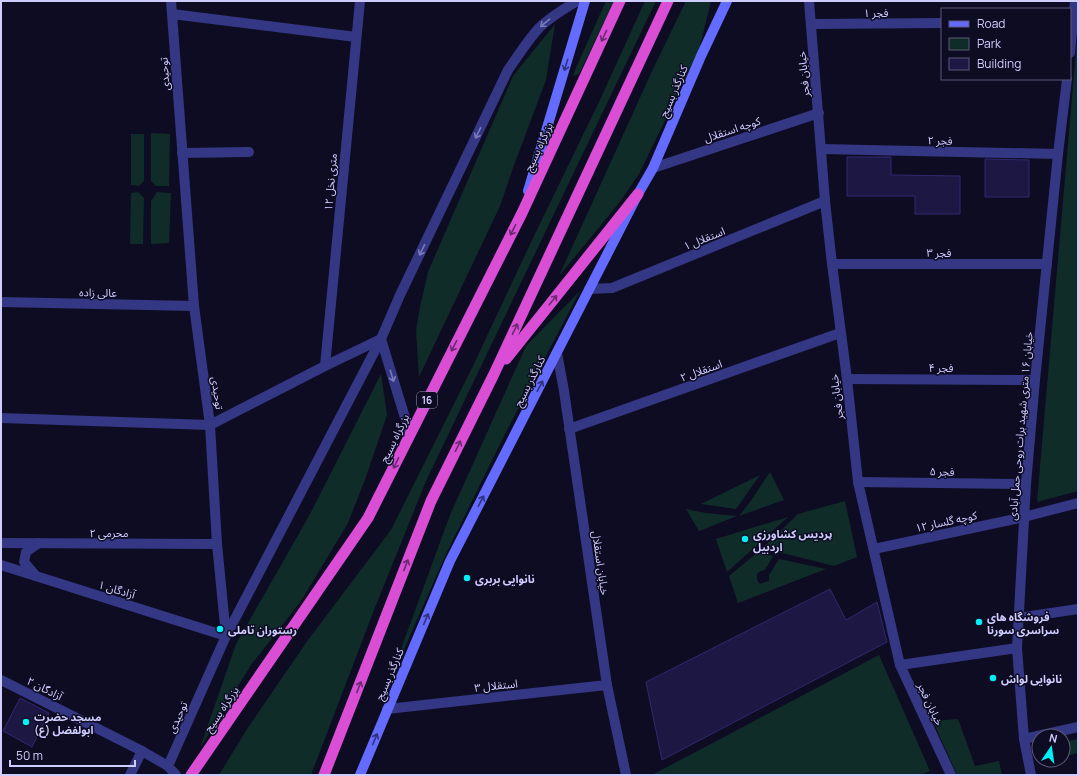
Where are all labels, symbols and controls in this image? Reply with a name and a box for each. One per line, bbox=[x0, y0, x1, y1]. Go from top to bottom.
street label: فجر ۱ bbox=[864, 5, 888, 20]
legend bbox=[941, 8, 1071, 80]
text: Road bbox=[977, 15, 1005, 32]
one-way arrow bbox=[540, 19, 551, 28]
one-way arrow bbox=[599, 30, 607, 42]
text: Park bbox=[977, 35, 1002, 52]
street label: خیابان فجر bbox=[793, 50, 813, 99]
text: Building bbox=[977, 55, 1021, 72]
street label: توحیدی bbox=[155, 57, 173, 91]
one-way arrow bbox=[562, 59, 569, 72]
street label: کنارگذر بسیج bbox=[655, 62, 692, 120]
street label: کوچه استقلال bbox=[702, 113, 763, 146]
street label: بزرگراه بسیج bbox=[520, 120, 557, 174]
one-way arrow bbox=[474, 127, 481, 139]
street label: فجر ۲ bbox=[927, 132, 953, 148]
street label: ۱۲ متری نخل bbox=[320, 152, 340, 211]
street label: استقلال ۱ bbox=[681, 223, 727, 253]
one-way arrow bbox=[509, 224, 516, 236]
one-way arrow bbox=[418, 244, 425, 256]
street label: فجر ۳ bbox=[927, 245, 951, 260]
street label: عالی زاده bbox=[79, 284, 118, 300]
one-way arrow bbox=[549, 294, 558, 305]
one-way arrow bbox=[512, 324, 519, 336]
street label: خیابان ۱۶ متری شهید برات روحی حمل آبادی bbox=[1004, 330, 1036, 521]
one-way arrow bbox=[450, 340, 458, 352]
street label: کنارگذر بسیج bbox=[510, 353, 549, 409]
street label: استقلال ۲ bbox=[678, 356, 724, 384]
street label: فجر ۴ bbox=[929, 360, 953, 375]
one-way arrow bbox=[389, 369, 396, 382]
street label: خیابان فجر bbox=[826, 373, 846, 422]
street label: توحیدی bbox=[208, 375, 228, 411]
one-way arrow bbox=[537, 380, 544, 392]
road number: 16 bbox=[417, 392, 437, 408]
street label: بزرگراه بسیج bbox=[376, 411, 413, 465]
one-way arrow bbox=[455, 441, 462, 453]
one-way arrow bbox=[392, 456, 399, 468]
street label: فجر ۵ bbox=[929, 463, 955, 479]
one-way arrow bbox=[478, 496, 485, 508]
street label: کوچه گلسار ۱۲ bbox=[914, 507, 979, 536]
street label: محرمی ۲ bbox=[89, 525, 129, 540]
place label: پردیس کشاورزی اردبیل bbox=[753, 526, 833, 554]
street label: خیابان استقلال bbox=[589, 530, 613, 597]
marker: پردیس کشاورزی اردبیل bbox=[740, 534, 750, 544]
one-way arrow bbox=[403, 560, 411, 572]
place label: نانوایی بربری bbox=[475, 571, 535, 586]
marker: نانوایی بربری bbox=[462, 573, 472, 583]
street label: آزادگان ۱ bbox=[97, 576, 138, 602]
place label: فروشگاه های سراسری سورنا bbox=[987, 609, 1059, 637]
one-way arrow bbox=[422, 614, 430, 626]
marker: فروشگاه های سراسری سورنا bbox=[974, 617, 984, 627]
place label: رستوران تاملی bbox=[228, 622, 297, 637]
marker: رستوران تاملی bbox=[215, 624, 225, 634]
street label: کنارگذر بسیج bbox=[371, 645, 408, 703]
place label: نانوایی لواش bbox=[1001, 671, 1062, 686]
street label: آزادگان ۲ bbox=[25, 673, 66, 704]
marker: نانوایی لواش bbox=[988, 673, 998, 683]
street label: استقلال ۳ bbox=[474, 675, 518, 695]
street label: خیابان فجر bbox=[914, 679, 948, 728]
one-way arrow bbox=[355, 681, 363, 693]
street label: بزرگراه بسیج bbox=[200, 683, 243, 735]
street label: توحیدی bbox=[163, 699, 191, 735]
place label: مسجد حضرت ابولفضل (ع) bbox=[34, 709, 101, 738]
marker: مسجد حضرت ابولفضل (ع) bbox=[21, 717, 31, 727]
north arrow bbox=[1031, 728, 1071, 768]
text: N bbox=[1048, 730, 1059, 746]
one-way arrow bbox=[372, 733, 380, 745]
scale bar bbox=[10, 742, 135, 768]
text: 50 m bbox=[16, 747, 43, 764]

